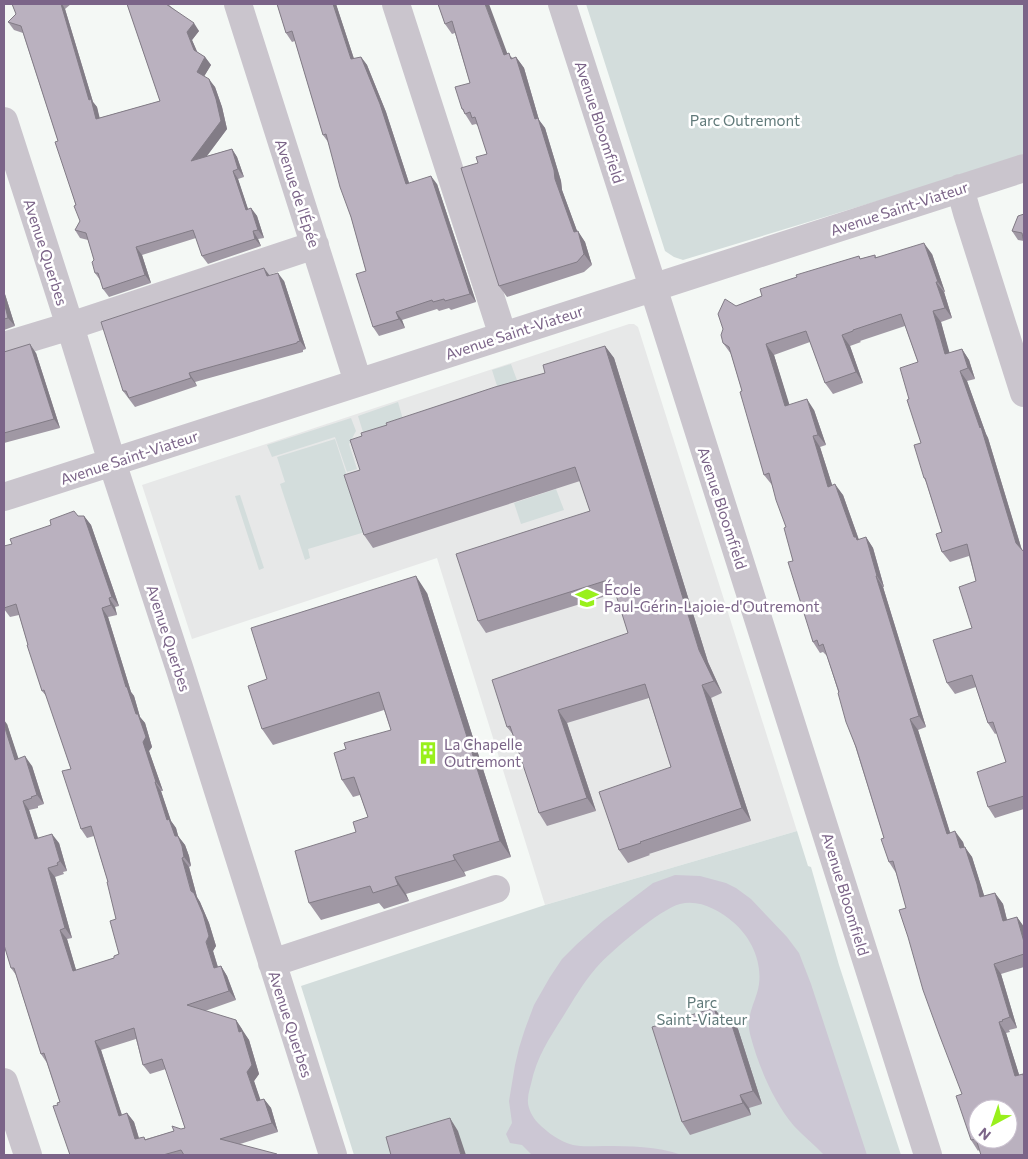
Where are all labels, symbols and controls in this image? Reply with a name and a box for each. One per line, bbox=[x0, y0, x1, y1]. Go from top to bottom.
street label: Avenue Bloomfield bbox=[572, 59, 628, 185]
park label: Parc Outremont bbox=[690, 111, 800, 129]
street label: Avenue de l'Épée bbox=[272, 136, 325, 249]
street label: Avenue Saint-Viateur bbox=[828, 177, 970, 239]
street label: Avenue Querbes bbox=[20, 196, 72, 308]
street label: Avenue Saint-Viateur bbox=[443, 301, 585, 363]
street label: Avenue Saint-Viateur bbox=[58, 426, 200, 488]
street label: Avenue Bloomfield bbox=[695, 445, 751, 571]
place label: École Paul-Gérin-Lajoie-d'Outremont bbox=[604, 579, 820, 615]
street label: Avenue Querbes bbox=[143, 582, 195, 694]
school or university icon: École Paul-Gérin-Lajoie-d'Outremont bbox=[574, 585, 600, 611]
place label: La Chapelle Outremont bbox=[444, 735, 522, 770]
building icon: La Chapelle Outremont bbox=[415, 740, 441, 766]
street label: Avenue Bloomfield bbox=[819, 830, 873, 958]
street label: Avenue Querbes bbox=[265, 968, 317, 1080]
park label: Parc Saint-Viateur bbox=[656, 993, 748, 1028]
north arrow bbox=[968, 1099, 1018, 1149]
text: N bbox=[975, 1124, 994, 1144]

